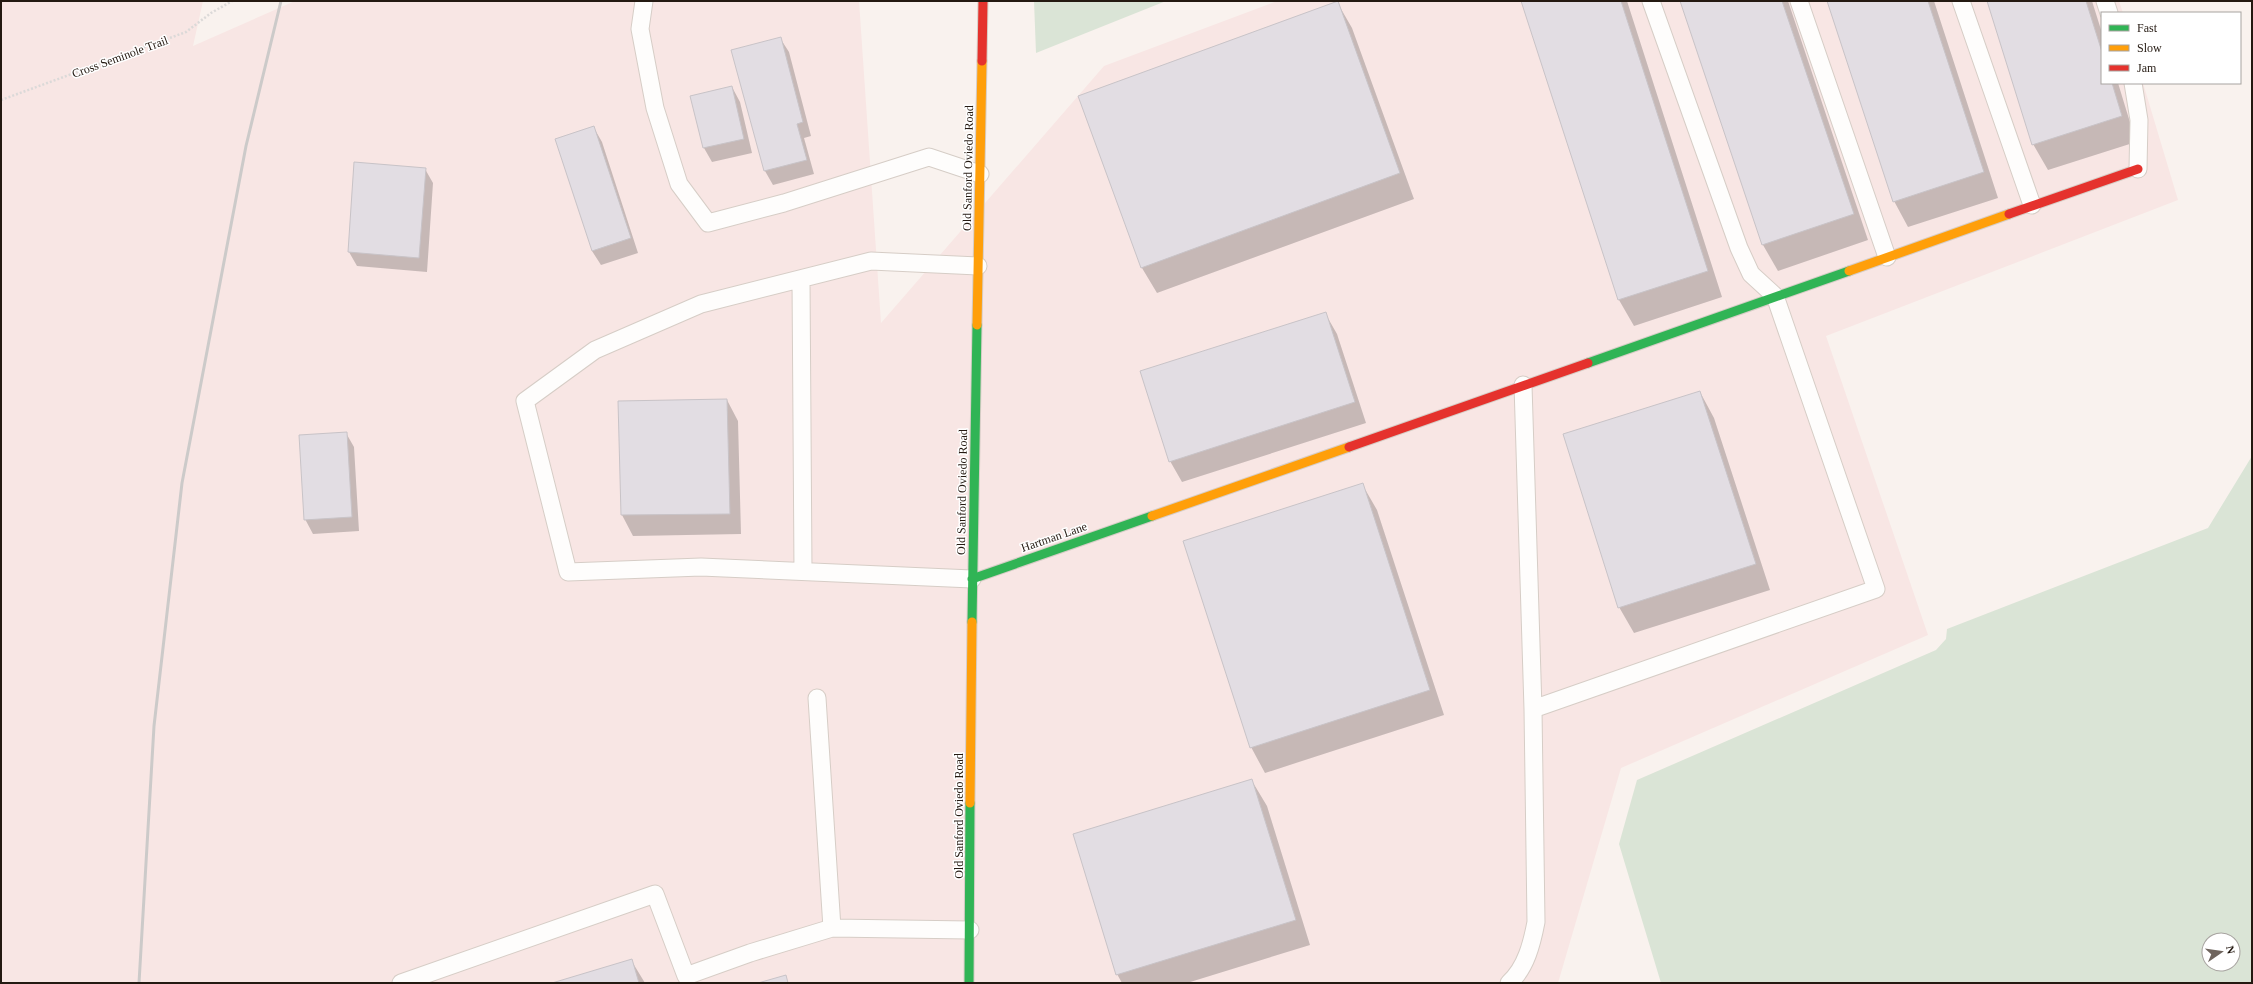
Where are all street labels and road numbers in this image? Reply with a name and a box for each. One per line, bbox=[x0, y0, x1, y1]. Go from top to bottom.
street label: Cross Seminole Trail bbox=[70, 33, 171, 81]
street label: Old Sanford Oviedo Road bbox=[960, 105, 976, 231]
street label: Old Sanford Oviedo Road bbox=[954, 429, 970, 555]
street label: Hartman Lane bbox=[1019, 519, 1089, 555]
street label: Old Sanford Oviedo Road bbox=[952, 753, 966, 879]

